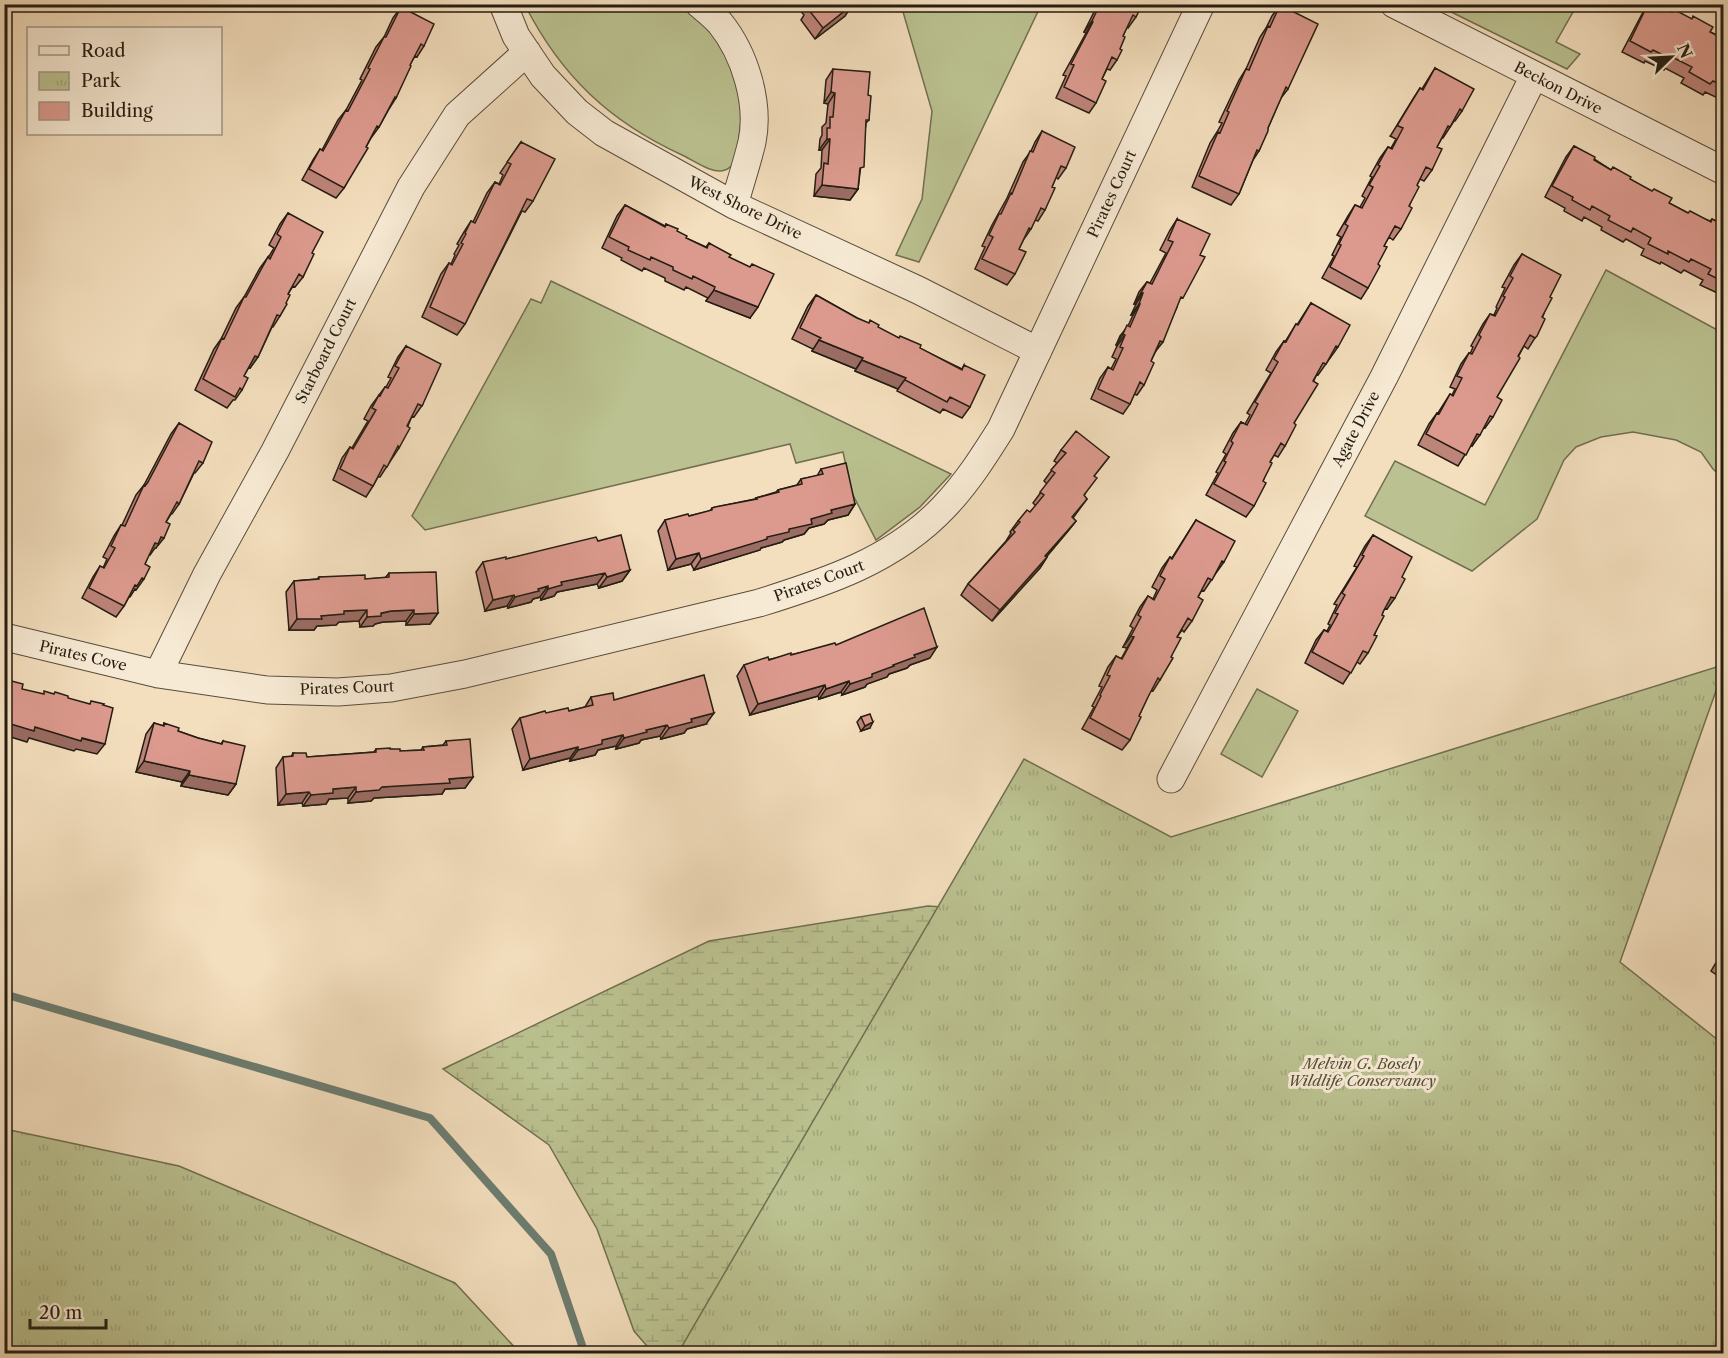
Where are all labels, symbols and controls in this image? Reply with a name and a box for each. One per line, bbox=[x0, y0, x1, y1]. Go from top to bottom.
legend bbox=[27, 27, 222, 135]
north arrow bbox=[1641, 27, 1701, 87]
text: Road bbox=[81, 40, 126, 62]
text: N bbox=[1673, 40, 1697, 61]
street label: Beckon Drive bbox=[1511, 57, 1605, 118]
text: Park bbox=[81, 70, 122, 92]
text: Building bbox=[81, 100, 153, 122]
street label: Pirates Court bbox=[1083, 146, 1140, 241]
street label: West Shore Drive bbox=[684, 171, 805, 243]
street label: Starboard Court bbox=[291, 294, 361, 407]
street label: Agate Drive bbox=[1327, 387, 1384, 471]
street label: Pirates Court bbox=[771, 555, 867, 606]
street label: Pirates Cove bbox=[37, 636, 129, 675]
street label: Pirates Court bbox=[299, 676, 395, 699]
park label: Melvin G. Bosely Wildlife Conservancy bbox=[1288, 1054, 1436, 1090]
scale bar bbox=[30, 1292, 106, 1330]
text: 20 m bbox=[39, 1302, 83, 1324]

